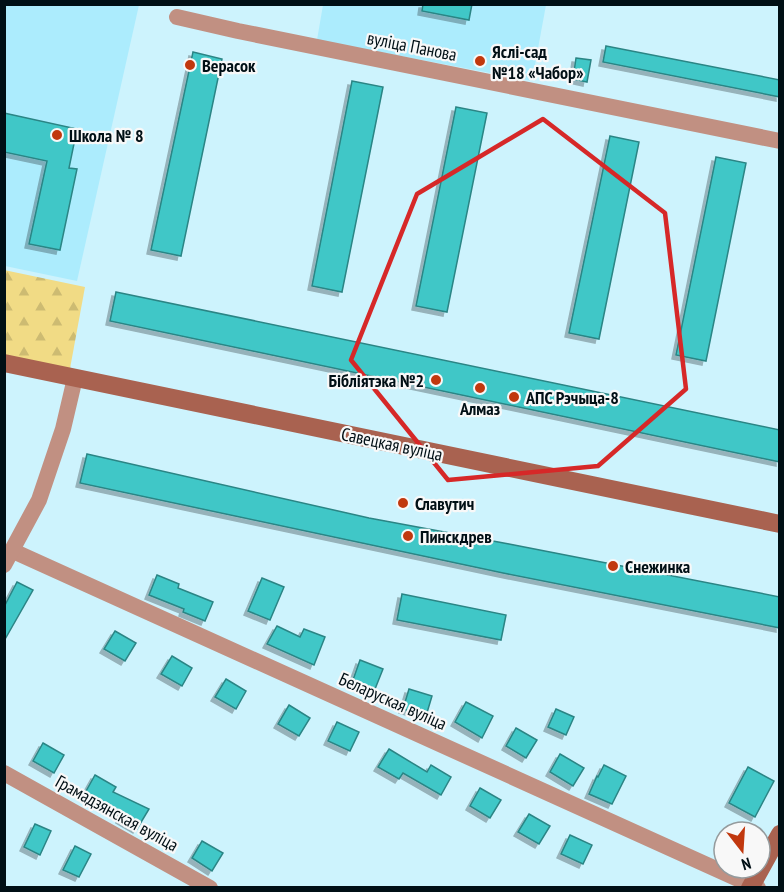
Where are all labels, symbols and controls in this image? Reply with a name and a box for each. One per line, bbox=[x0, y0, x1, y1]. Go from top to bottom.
street label: вуліца Панова bbox=[365, 26, 459, 66]
place label: Яслі-сад №18 «Чабор» bbox=[492, 40, 583, 84]
place label: Верасок bbox=[202, 54, 256, 77]
marker: Яслі-сад №18 «Чабор» bbox=[473, 54, 487, 68]
marker: Верасок bbox=[183, 58, 197, 72]
place label: Школа № 8 bbox=[69, 124, 144, 147]
marker: Школа № 8 bbox=[50, 128, 64, 142]
place label: Бібліятэка №2 bbox=[328, 369, 424, 392]
marker: Бібліятэка №2 bbox=[429, 373, 443, 387]
marker: Алмаз bbox=[473, 381, 487, 395]
place label: АПС Рэчыца-8 bbox=[525, 386, 619, 409]
marker: АПС Рэчыца-8 bbox=[507, 390, 521, 404]
place label: Алмаз bbox=[459, 397, 500, 420]
street label: Савецкая вуліца bbox=[339, 422, 445, 466]
place label: Славутич bbox=[415, 492, 474, 515]
marker: Славутич bbox=[396, 496, 410, 510]
place label: Пинскдрев bbox=[420, 525, 492, 548]
marker: Пинскдрев bbox=[401, 529, 415, 543]
place label: Снежинка bbox=[625, 555, 690, 578]
marker: Снежинка bbox=[606, 559, 620, 573]
street label: Беларуская вуліца bbox=[336, 667, 450, 735]
street label: Грамадзянская вуліца bbox=[52, 770, 182, 856]
north arrow bbox=[712, 820, 772, 880]
text: N bbox=[739, 854, 753, 875]

